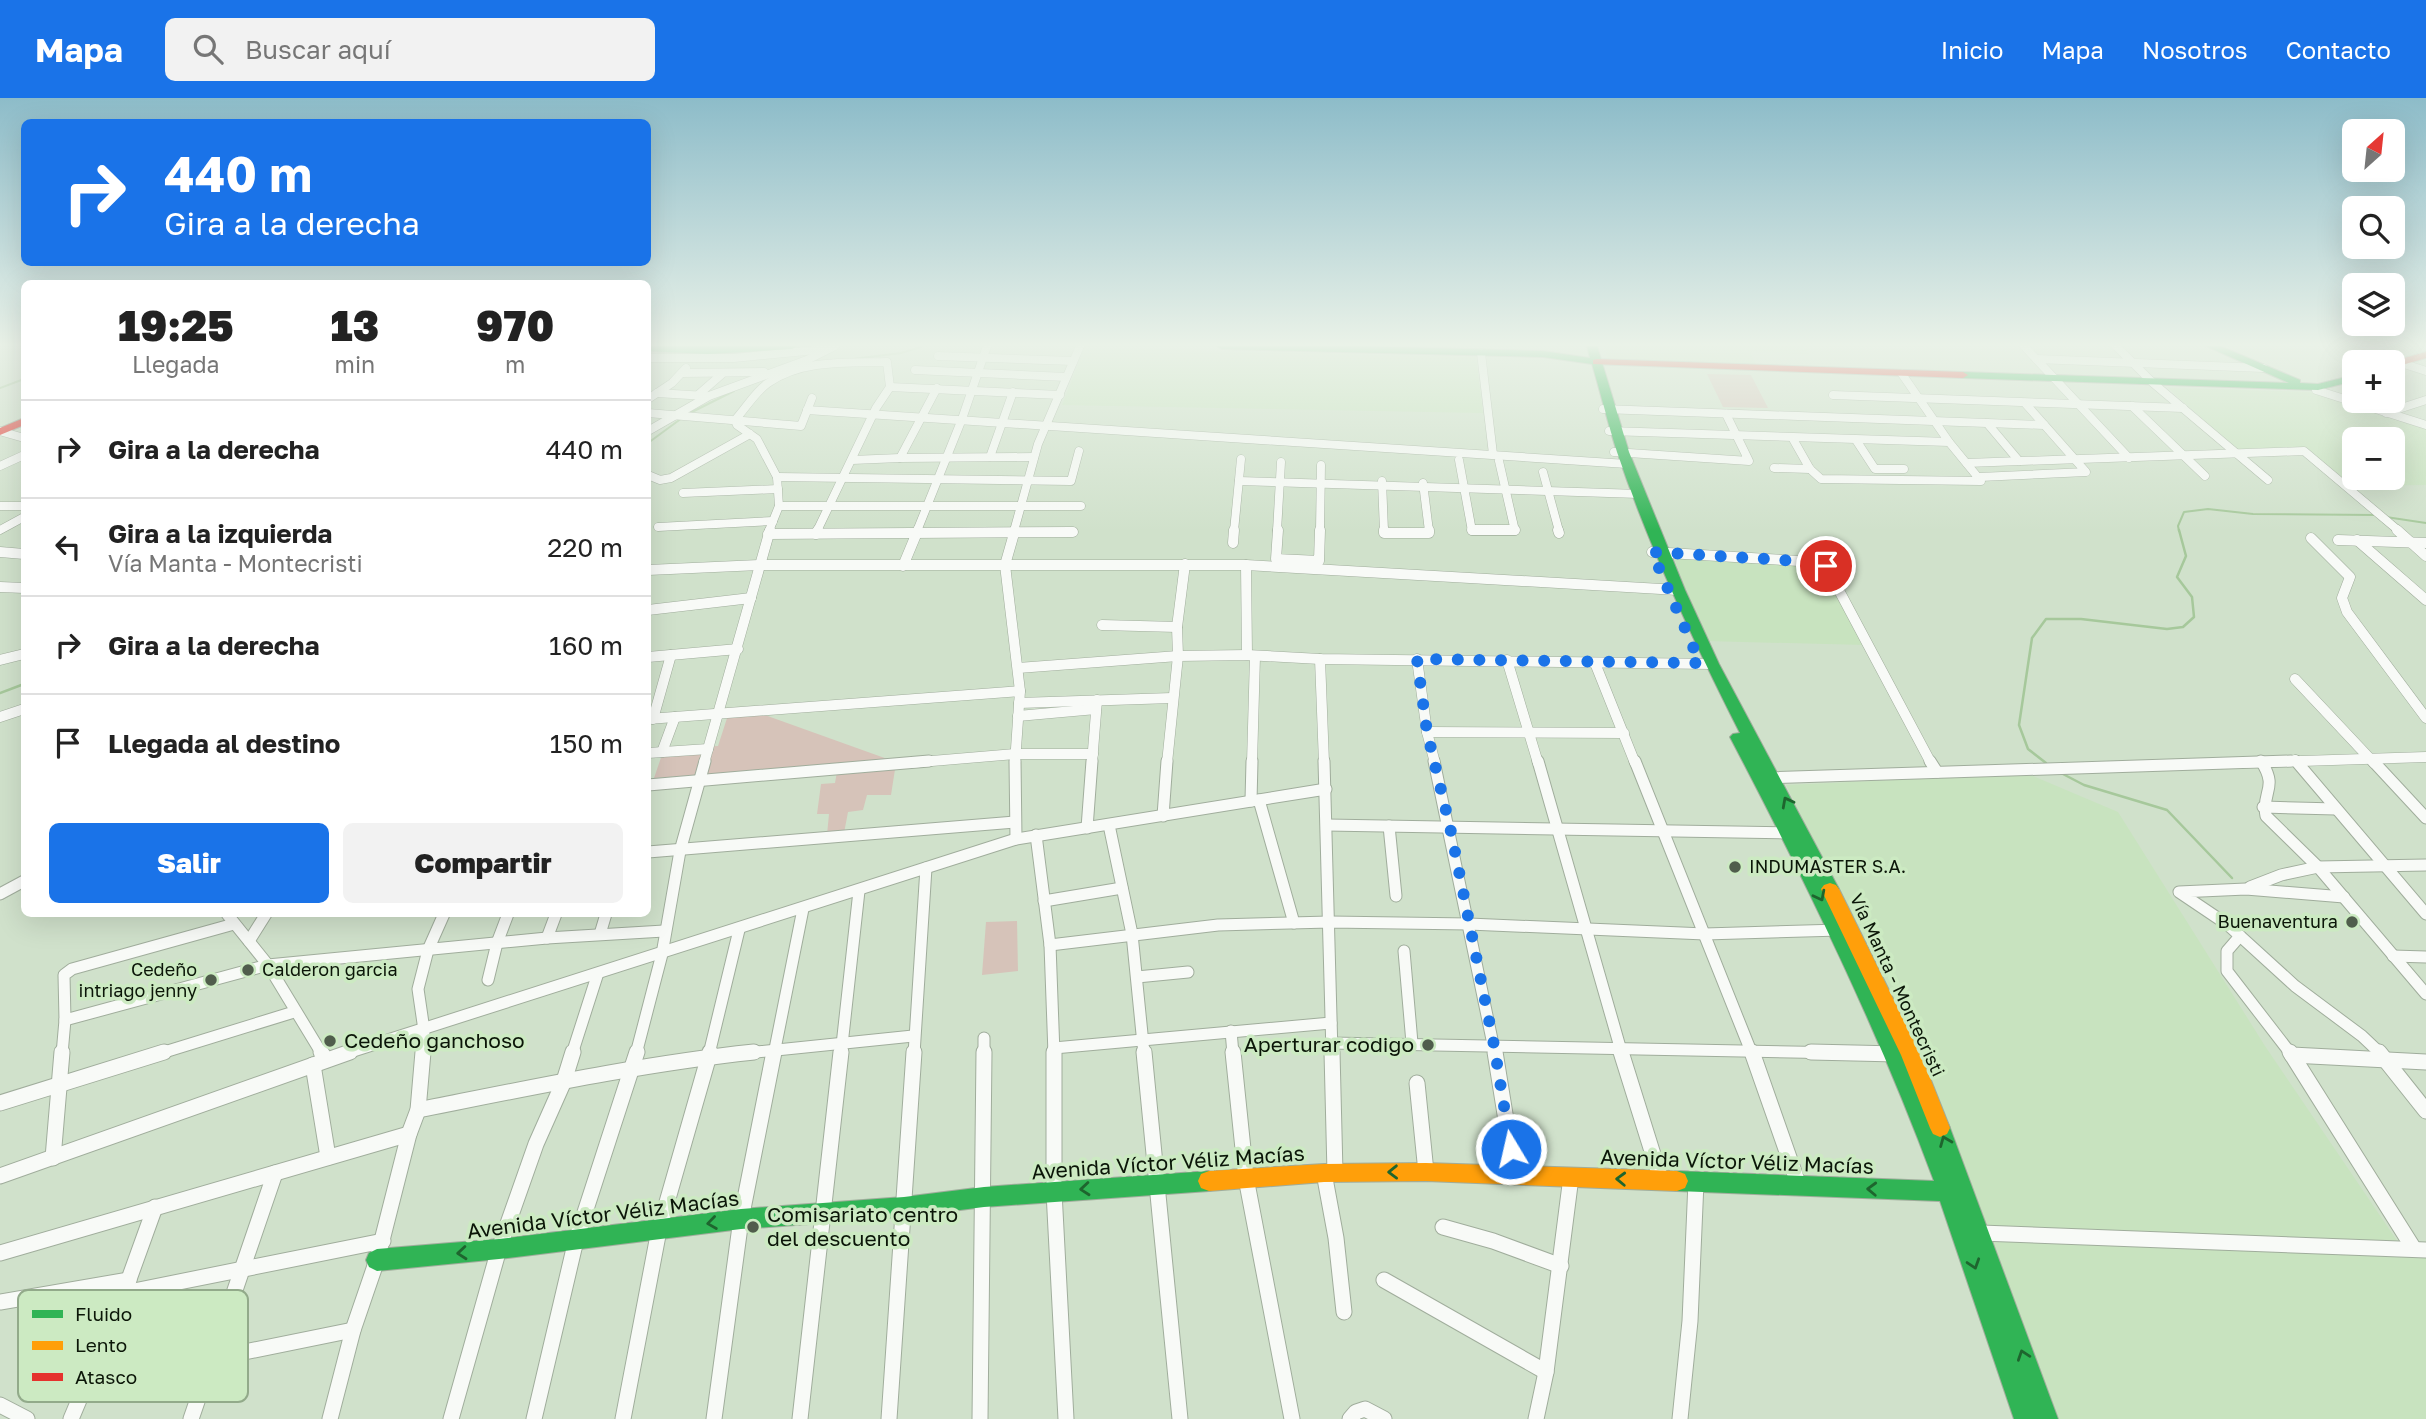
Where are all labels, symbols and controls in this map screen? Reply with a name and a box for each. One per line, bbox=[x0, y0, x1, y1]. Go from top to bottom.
search box bbox=[165, 18, 655, 81]
text: Mapa bbox=[35, 30, 123, 69]
icon: search bbox=[189, 30, 227, 68]
text: Buscar aquí bbox=[245, 34, 391, 65]
text: Inicio bbox=[1941, 35, 2003, 64]
text: Mapa bbox=[2041, 35, 2104, 64]
text: Nosotros bbox=[2142, 35, 2248, 64]
text: Contacto bbox=[2286, 35, 2391, 64]
north arrow bbox=[2342, 119, 2404, 182]
map controls bbox=[2342, 119, 2405, 490]
text: 440 m bbox=[164, 144, 312, 203]
icon: right bbox=[49, 147, 140, 238]
button: search bbox=[2342, 196, 2405, 259]
text: Gira a la derecha bbox=[164, 204, 420, 242]
button: layers bbox=[2342, 273, 2405, 336]
text: 19:25 bbox=[118, 300, 234, 350]
text: 13 bbox=[331, 300, 379, 350]
text: 970 bbox=[476, 300, 554, 350]
text: Llegada bbox=[132, 350, 220, 378]
text: min bbox=[335, 350, 375, 378]
text: m bbox=[505, 350, 525, 378]
button: + bbox=[2342, 350, 2405, 413]
button: − bbox=[2342, 427, 2405, 490]
icon: right bbox=[49, 430, 87, 468]
text: Gira a la derecha bbox=[108, 434, 320, 465]
text: 440 m bbox=[546, 434, 623, 465]
text: Gira a la izquierda bbox=[108, 518, 332, 549]
icon: left bbox=[49, 528, 87, 566]
text: 220 m bbox=[547, 532, 623, 563]
pin bbox=[1796, 536, 1856, 596]
icon: arrive bbox=[1807, 547, 1845, 585]
text: Vía Manta - Montecristi bbox=[108, 549, 363, 577]
icon: right bbox=[49, 626, 87, 664]
text: Gira a la derecha bbox=[108, 630, 320, 661]
text: 160 m bbox=[549, 630, 623, 661]
icon: arrive bbox=[49, 724, 87, 762]
text: Llegada al destino bbox=[108, 728, 340, 759]
text: 150 m bbox=[550, 728, 623, 759]
one-way arrow bbox=[1782, 797, 1795, 809]
button: Salir bbox=[49, 823, 329, 903]
button: Compartir bbox=[343, 823, 623, 903]
place label: INDUMASTER S.A. bbox=[1749, 855, 1906, 877]
marker: INDUMASTER S.A. bbox=[1727, 859, 1743, 875]
one-way arrow bbox=[1811, 889, 1825, 901]
street label: Vía Manta - Montecristi bbox=[1846, 890, 1950, 1080]
place label: Buenaventura bbox=[2218, 910, 2338, 932]
marker: Buenaventura bbox=[2344, 914, 2360, 930]
place label: Cedeño intriago jenny bbox=[79, 958, 197, 1001]
place label: Calderon garcia bbox=[262, 958, 398, 980]
marker: Calderon garcia bbox=[240, 962, 256, 978]
marker: Cedeño intriago jenny bbox=[203, 972, 219, 988]
place label: Cedeño ganchoso bbox=[344, 1027, 525, 1053]
place label: Aperturar codigo bbox=[1244, 1031, 1414, 1057]
marker: Cedeño ganchoso bbox=[322, 1033, 338, 1049]
marker: Aperturar codigo bbox=[1420, 1037, 1436, 1053]
position arrow bbox=[1474, 1112, 1548, 1186]
one-way arrow bbox=[1939, 1136, 1953, 1148]
street label: Avenida Víctor Véliz Macías bbox=[1030, 1139, 1305, 1185]
street label: Avenida Víctor Véliz Macías bbox=[1600, 1143, 1874, 1179]
one-way arrow bbox=[1387, 1164, 1398, 1180]
one-way arrow bbox=[1615, 1171, 1626, 1186]
one-way arrow bbox=[1079, 1181, 1090, 1196]
one-way arrow bbox=[1867, 1181, 1878, 1196]
street label: Avenida Víctor Véliz Macías bbox=[465, 1184, 740, 1244]
place label: Comisariato centro del descuento bbox=[767, 1201, 958, 1251]
one-way arrow bbox=[706, 1216, 718, 1231]
marker: Comisariato centro del descuento bbox=[745, 1219, 761, 1235]
one-way arrow bbox=[456, 1245, 468, 1260]
one-way arrow bbox=[1966, 1257, 1981, 1269]
legend bbox=[18, 1290, 248, 1402]
text: Fluido bbox=[75, 1302, 132, 1325]
text: Lento bbox=[75, 1333, 127, 1356]
one-way arrow bbox=[2017, 1349, 2031, 1361]
text: Atasco bbox=[75, 1365, 137, 1388]

